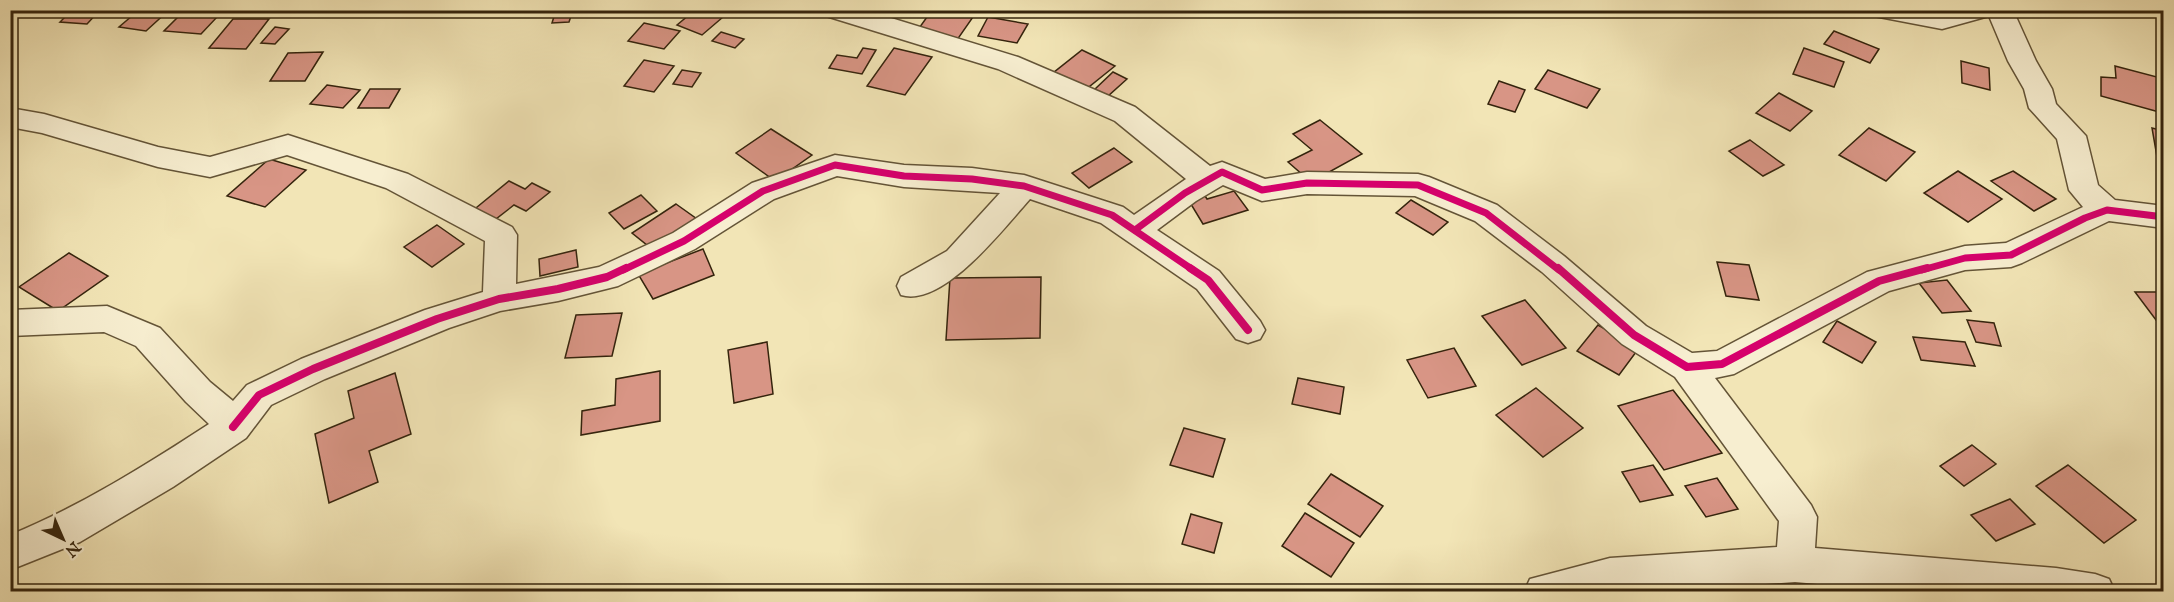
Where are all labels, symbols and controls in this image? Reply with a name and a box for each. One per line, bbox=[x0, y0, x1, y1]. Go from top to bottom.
north arrow bbox=[33, 509, 93, 569]
text: N bbox=[60, 536, 85, 560]

